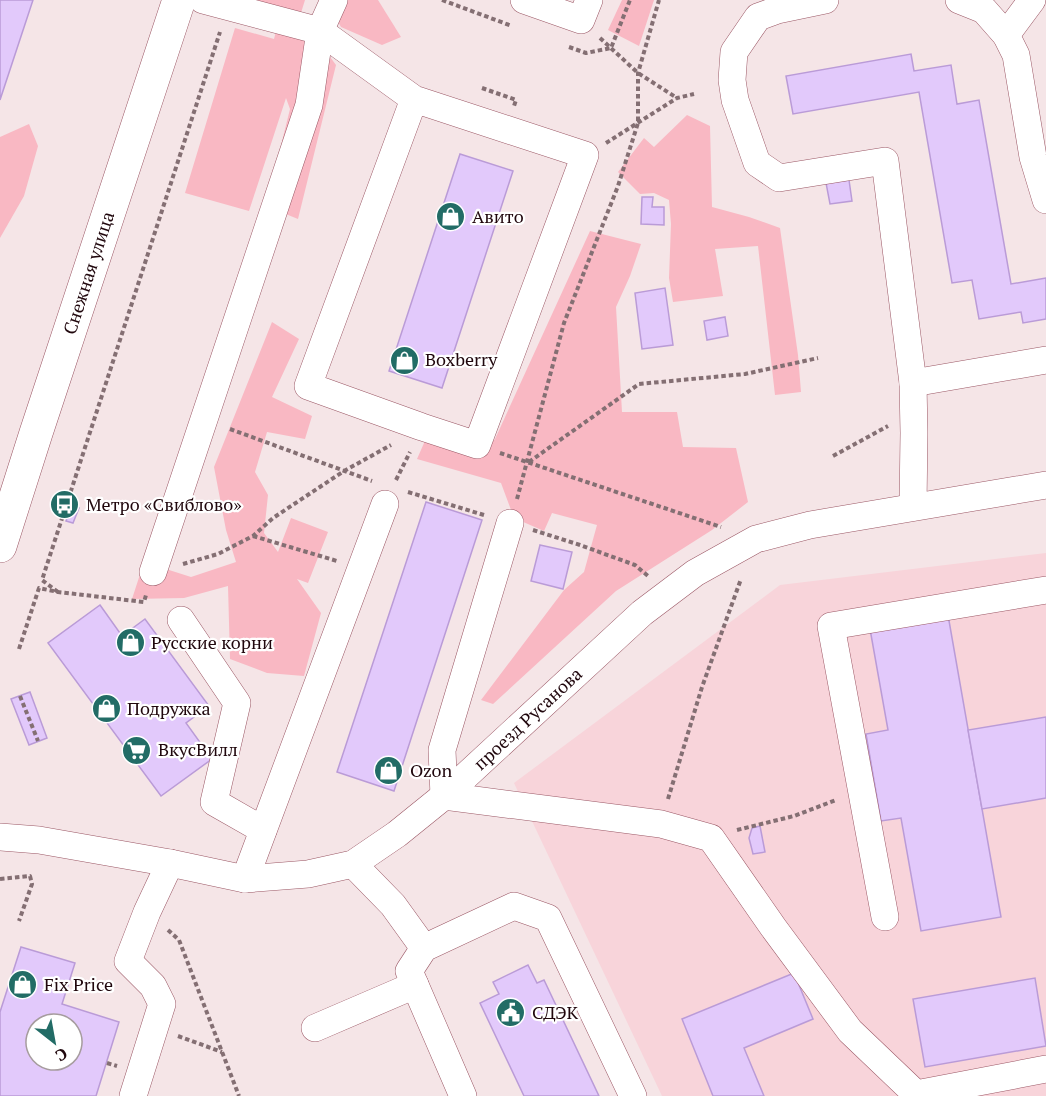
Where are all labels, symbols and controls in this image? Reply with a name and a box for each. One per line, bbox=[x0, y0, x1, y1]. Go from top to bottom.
shop icon: Авито bbox=[435, 201, 467, 233]
place label: Авито bbox=[472, 204, 524, 228]
street label: Снежная улица bbox=[57, 208, 119, 337]
shop icon: Boxberry bbox=[388, 344, 420, 376]
place label: Boxberry bbox=[425, 347, 498, 371]
bus stop icon: Метро «Свиблово» bbox=[49, 489, 81, 521]
place label: Метро «Свиблово» bbox=[86, 492, 242, 516]
shop icon: Русские корни bbox=[114, 627, 146, 659]
place label: Русские корни bbox=[151, 630, 273, 654]
street label: проезд Русанова bbox=[468, 662, 587, 775]
shop icon: Подружка bbox=[90, 693, 122, 725]
place label: Подружка bbox=[127, 696, 211, 720]
supermarket icon: ВкусВилл bbox=[121, 734, 153, 766]
place label: ВкусВилл bbox=[158, 737, 238, 761]
shop icon: Ozon bbox=[373, 755, 405, 787]
place label: Ozon bbox=[410, 758, 453, 782]
shop icon: Fix Price bbox=[7, 969, 39, 1001]
place label: Fix Price bbox=[44, 972, 113, 996]
public building icon: СДЭК bbox=[495, 997, 527, 1029]
place label: СДЭК bbox=[532, 1000, 579, 1024]
north arrow bbox=[24, 1012, 84, 1072]
text: С bbox=[52, 1043, 72, 1067]

